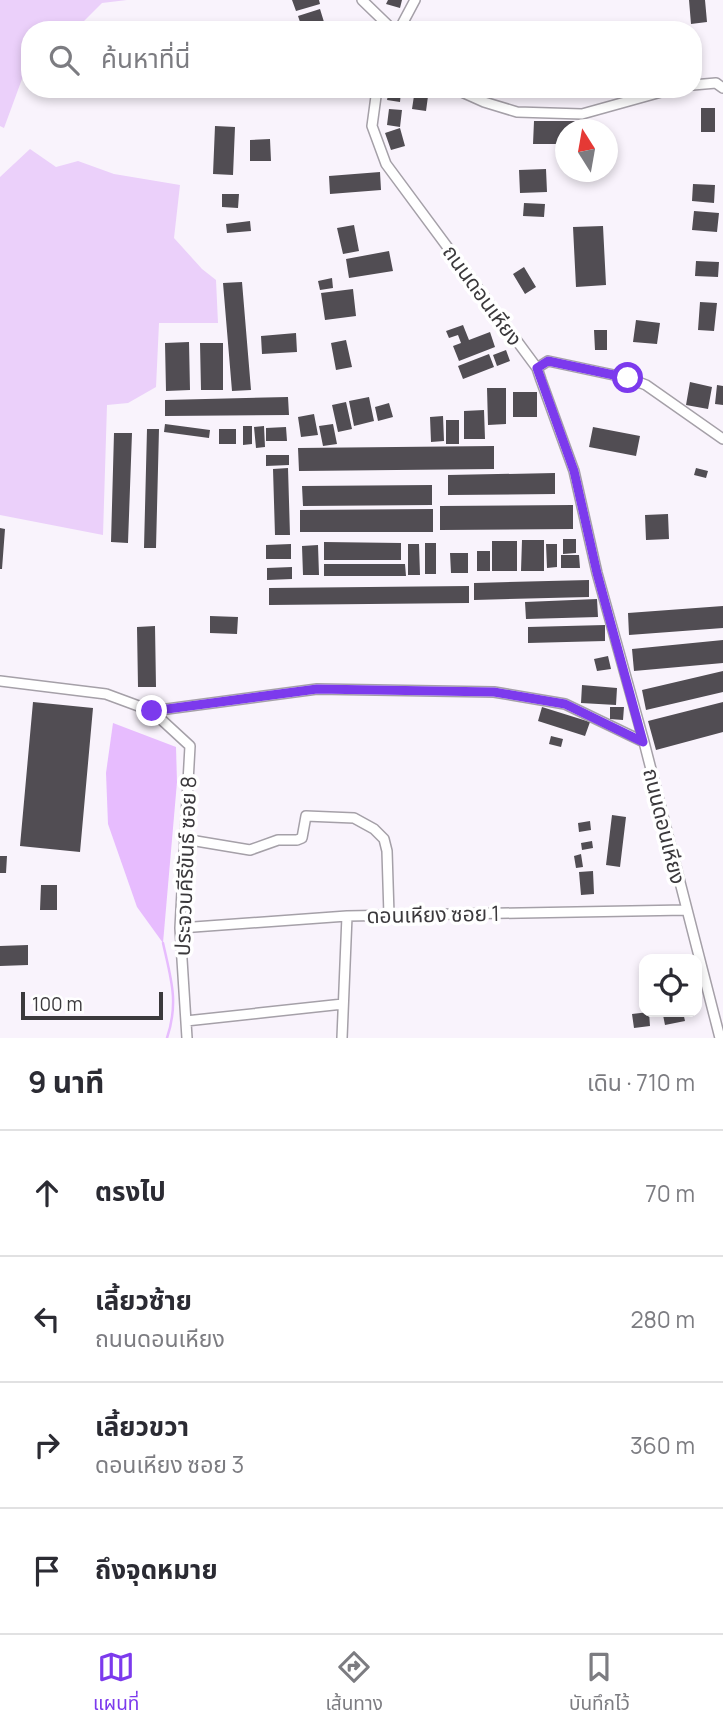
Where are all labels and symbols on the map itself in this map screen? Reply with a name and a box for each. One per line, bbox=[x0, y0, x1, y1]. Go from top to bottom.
north arrow bbox=[555, 119, 618, 182]
street label: ถนนดอนเหียง bbox=[437, 239, 529, 351]
route start bbox=[612, 362, 643, 393]
route end bbox=[136, 695, 167, 726]
street label: ถนนดอนเหียง bbox=[637, 765, 693, 887]
street label: ประจวบคีรีขันธ์ ซอย 8 bbox=[168, 776, 202, 956]
street label: ดอนเหียง ซอย 1 bbox=[366, 899, 500, 929]
scale bar bbox=[21, 989, 163, 1021]

